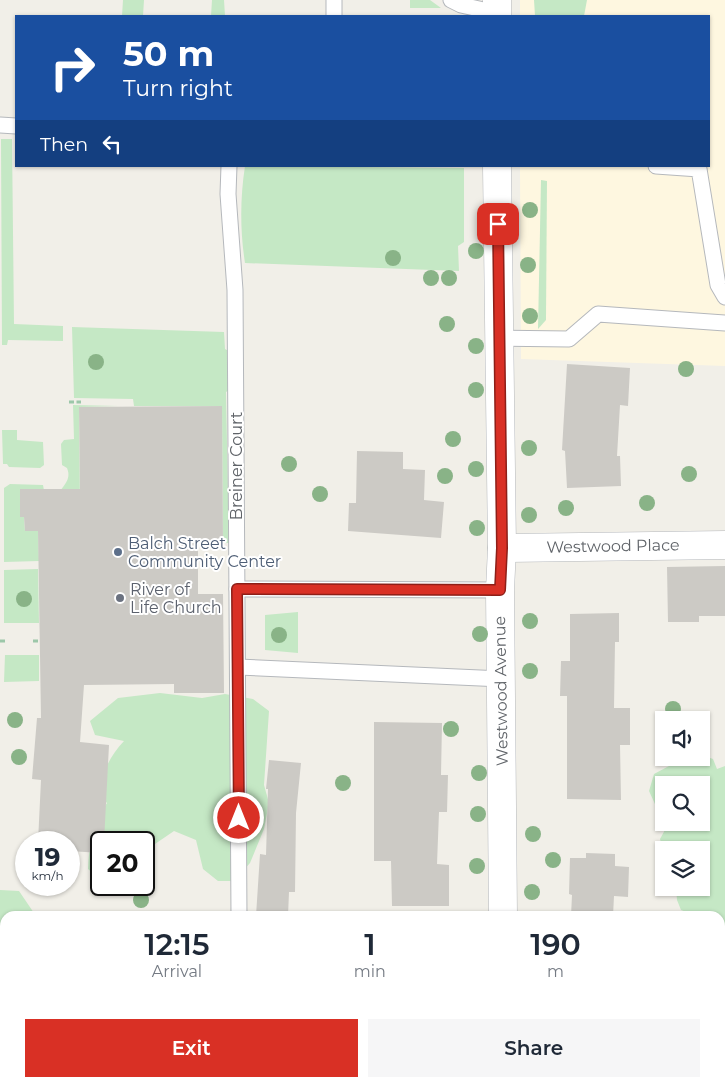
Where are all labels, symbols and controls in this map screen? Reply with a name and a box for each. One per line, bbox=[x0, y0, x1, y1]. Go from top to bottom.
text: 50 m bbox=[123, 32, 214, 75]
icon: right bbox=[40, 35, 105, 100]
text: Turn right bbox=[123, 75, 233, 102]
icon: left bbox=[98, 130, 126, 158]
text: Then bbox=[40, 133, 88, 156]
pin bbox=[477, 203, 519, 245]
icon: arrive bbox=[484, 210, 512, 238]
street label: Breiner Court bbox=[227, 411, 246, 520]
place label: Balch Street Community Center bbox=[128, 534, 281, 571]
street label: Westwood Place bbox=[546, 535, 680, 557]
marker: Balch Street Community Center bbox=[112, 546, 124, 558]
place label: River of Life Church bbox=[130, 580, 222, 617]
marker: River of Life Church bbox=[114, 592, 126, 604]
street label: Westwood Avenue bbox=[490, 616, 512, 766]
map controls bbox=[655, 711, 710, 896]
button: sound bbox=[655, 711, 710, 766]
button: search bbox=[655, 776, 710, 831]
position arrow bbox=[212, 791, 264, 843]
speed limit sign: 20 bbox=[90, 831, 155, 896]
button: layers bbox=[655, 841, 710, 896]
text: 19 bbox=[35, 842, 60, 872]
text: km/h bbox=[31, 868, 64, 883]
text: 12:15 bbox=[144, 926, 209, 963]
text: 1 bbox=[364, 926, 376, 963]
text: 190 bbox=[530, 926, 581, 963]
text: Arrival bbox=[152, 962, 202, 981]
text: min bbox=[354, 962, 386, 981]
text: m bbox=[547, 962, 564, 981]
button: Exit bbox=[25, 1019, 358, 1077]
button: Share bbox=[368, 1019, 700, 1077]

